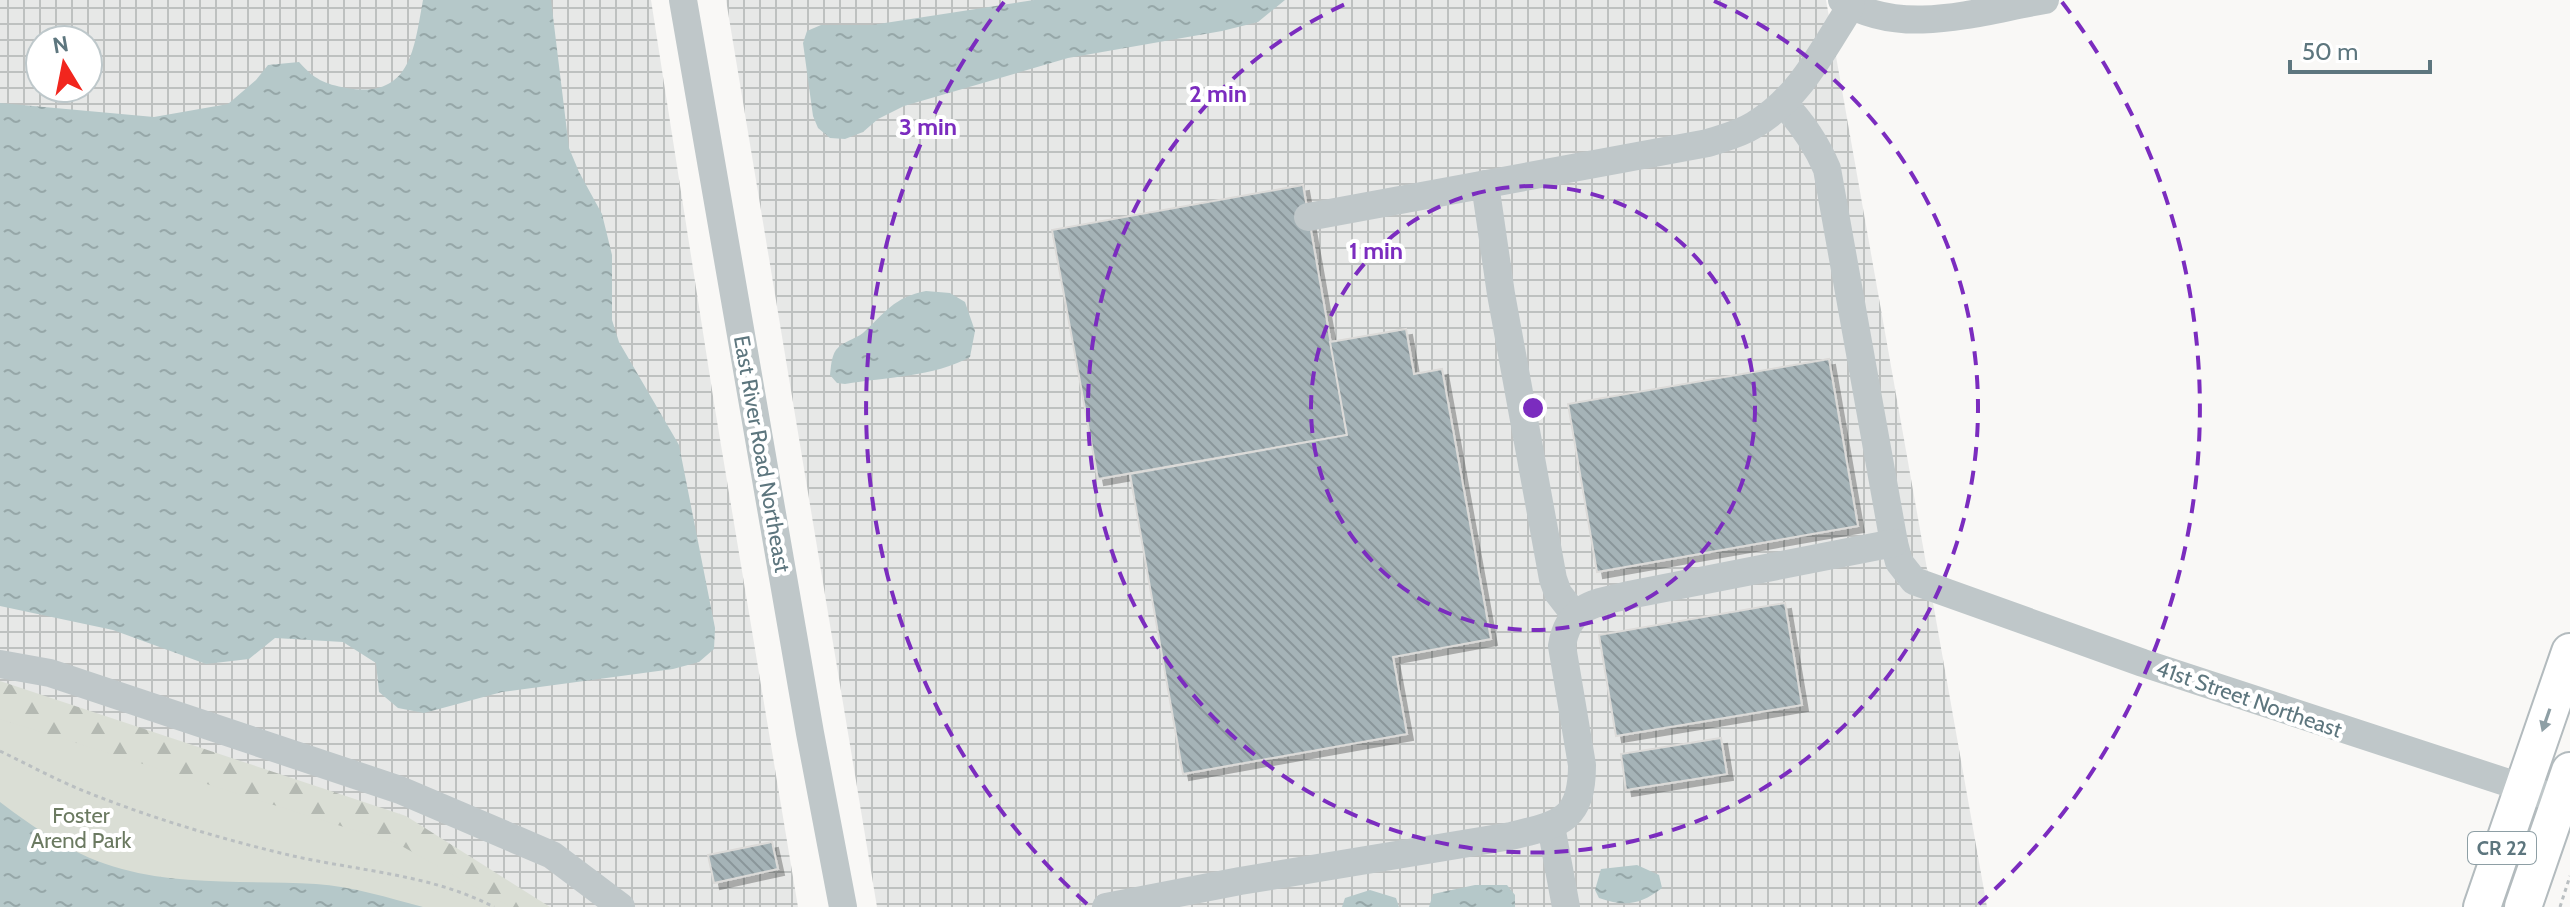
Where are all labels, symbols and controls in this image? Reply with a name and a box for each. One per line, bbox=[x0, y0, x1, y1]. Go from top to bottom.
north arrow bbox=[24, 24, 104, 104]
scale bar bbox=[2290, 24, 2430, 74]
text: N bbox=[51, 30, 71, 59]
text: 50 m bbox=[2302, 37, 2358, 66]
text: 2 min bbox=[1189, 79, 1247, 108]
text: 3 min bbox=[899, 112, 957, 141]
text: 1 min bbox=[1349, 236, 1403, 265]
street label: East River Road Northeast bbox=[728, 333, 796, 575]
centre of rings bbox=[1519, 394, 1547, 422]
street label: 41st Street Northeast bbox=[2153, 655, 2346, 744]
one-way arrow bbox=[2539, 708, 2552, 732]
park label: Foster Arend Park bbox=[31, 802, 131, 854]
road number: CR 22 bbox=[2468, 832, 2536, 864]

